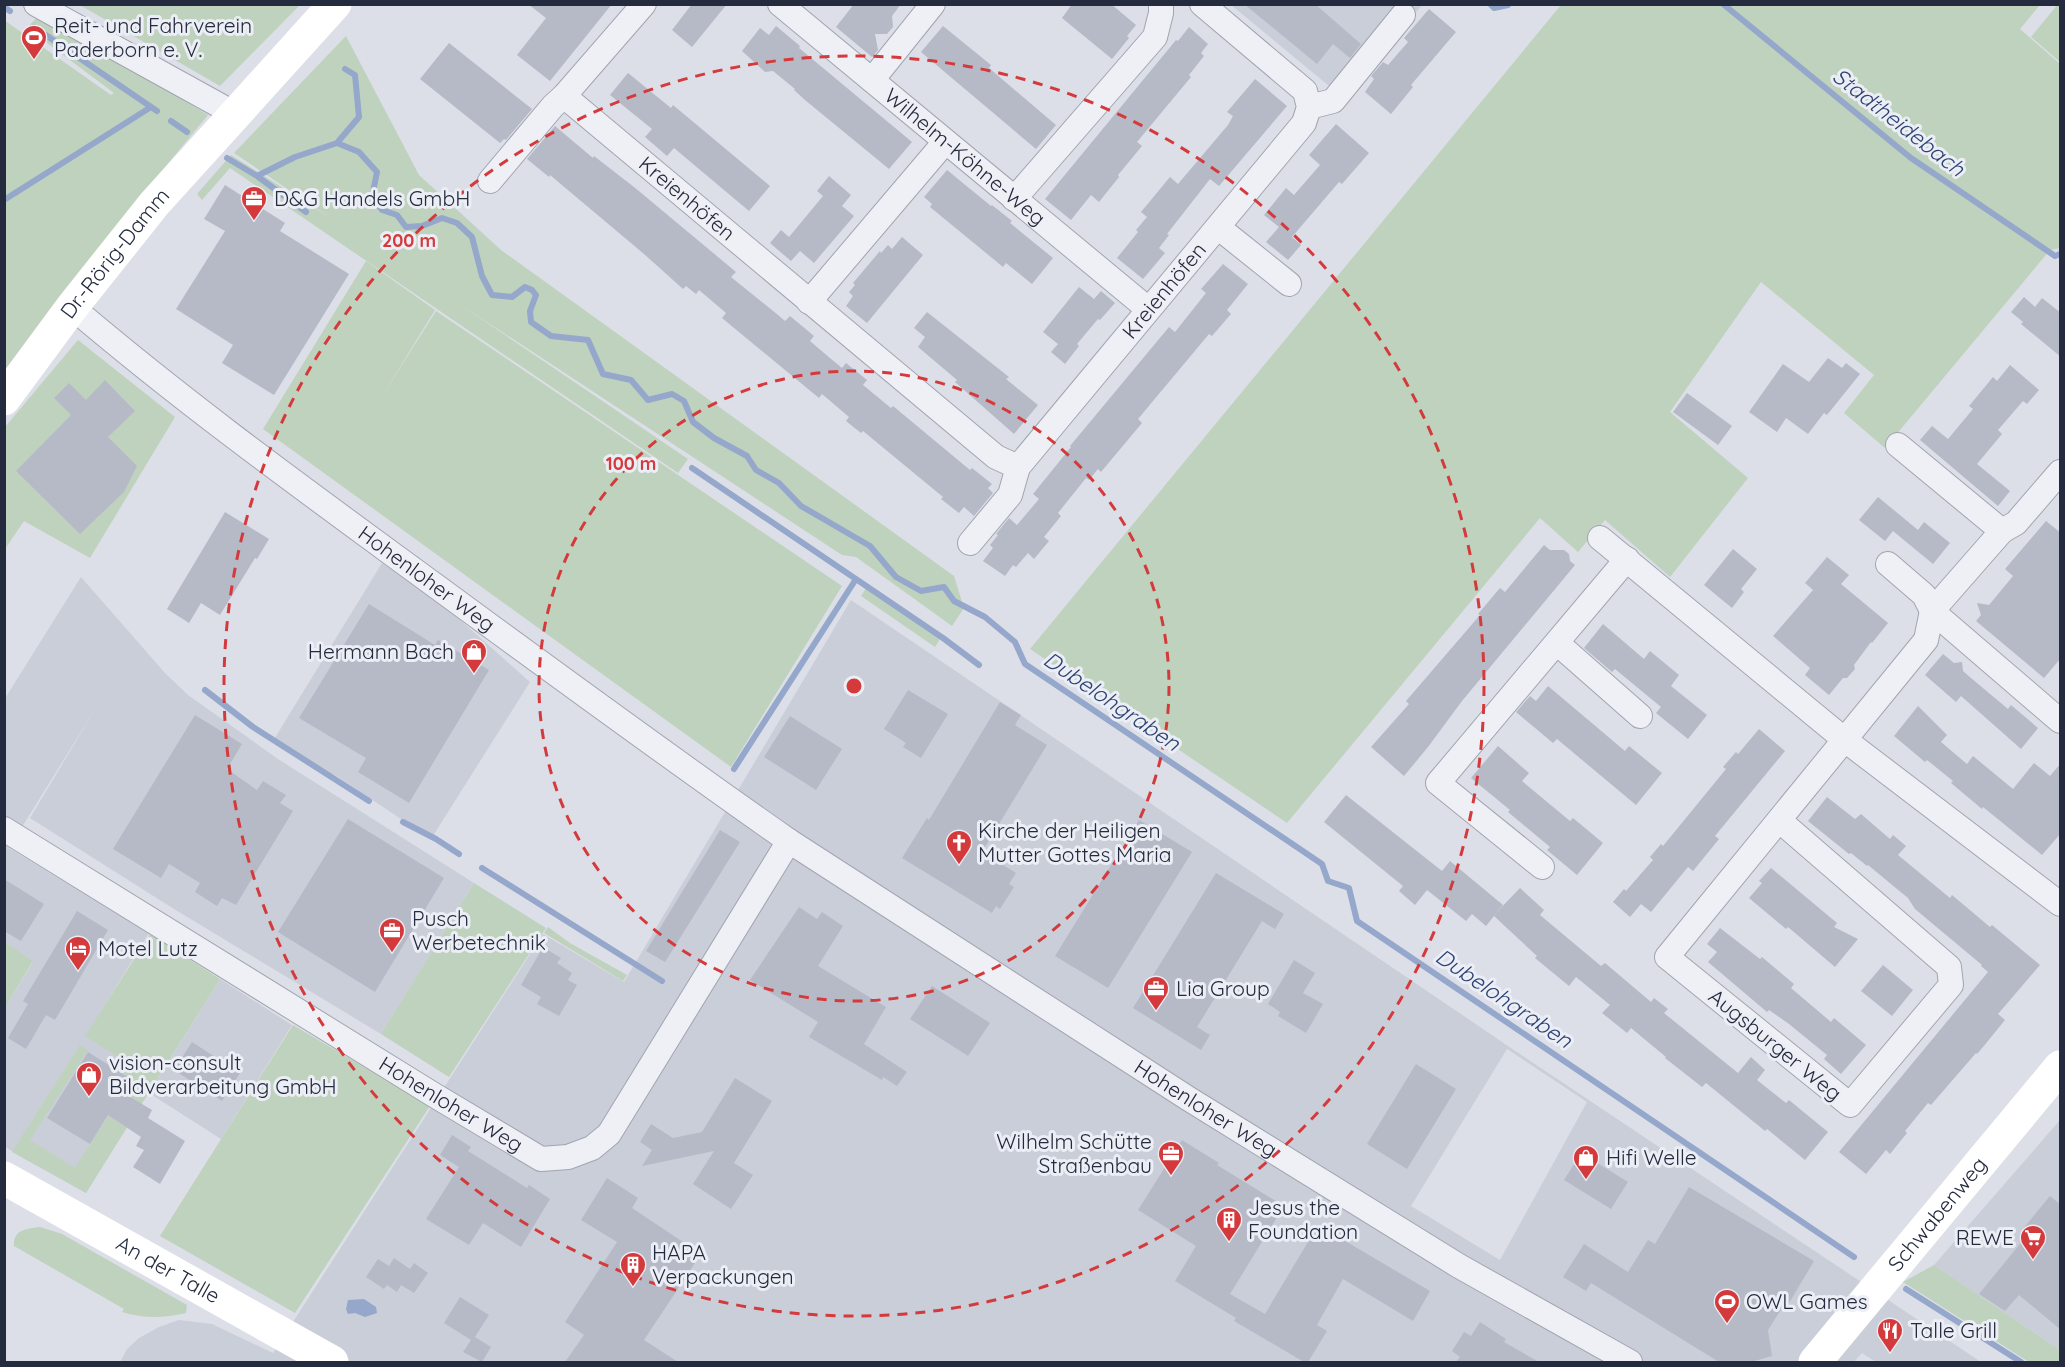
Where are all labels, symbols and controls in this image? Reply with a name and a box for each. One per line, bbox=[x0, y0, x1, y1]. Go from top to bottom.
place label: Reit- und Fahrverein Paderborn e. V. bbox=[54, 12, 252, 62]
sports icon: Reit- und Fahrverein Paderborn e. V. bbox=[19, 23, 49, 61]
water label: Stadtheidebach bbox=[1827, 62, 1971, 183]
street label: Wilhelm-Köhne-Weg bbox=[880, 82, 1051, 231]
street label: Kreienhöfen bbox=[634, 150, 741, 246]
street label: Dr.-Rörig-Damm bbox=[54, 182, 174, 323]
office icon: D&G Handels GmbH bbox=[239, 184, 269, 222]
place label: D&G Handels GmbH bbox=[274, 185, 470, 211]
text: 200 m bbox=[382, 229, 436, 252]
street label: Kreienhöfen bbox=[1116, 237, 1211, 344]
text: 100 m bbox=[606, 452, 656, 475]
street label: Hohenloher Weg bbox=[353, 520, 501, 637]
shop icon: Hermann Bach bbox=[459, 637, 489, 675]
place label: Hermann Bach bbox=[308, 638, 454, 664]
water label: Dubelohgraben bbox=[1038, 645, 1187, 758]
centre of rings bbox=[844, 676, 864, 696]
place label: Kirche der Heiligen Mutter Gottes Maria bbox=[978, 817, 1171, 867]
church icon: Kirche der Heiligen Mutter Gottes Maria bbox=[944, 828, 974, 866]
place label: Pusch Werbetechnik bbox=[412, 905, 546, 955]
office icon: Pusch Werbetechnik bbox=[377, 916, 407, 954]
hotel icon: Motel Lutz bbox=[63, 934, 93, 972]
place label: Motel Lutz bbox=[98, 935, 198, 961]
water label: Dubelohgraben bbox=[1430, 942, 1579, 1055]
office icon: Lia Group bbox=[1141, 974, 1171, 1012]
place label: Lia Group bbox=[1176, 975, 1270, 1001]
street label: Augsburger Weg bbox=[1704, 983, 1847, 1106]
place label: vision-consult Bildverarbeitung GmbH bbox=[109, 1049, 337, 1099]
street label: Hohenloher Weg bbox=[375, 1050, 528, 1157]
street label: Hohenloher Weg bbox=[1130, 1053, 1282, 1162]
shop icon: vision-consult Bildverarbeitung GmbH bbox=[74, 1060, 104, 1098]
place label: Wilhelm Schütte Straßenbau bbox=[996, 1128, 1152, 1178]
office icon: Wilhelm Schütte Straßenbau bbox=[1156, 1139, 1186, 1177]
shop icon: Hifi Welle bbox=[1571, 1143, 1601, 1181]
place label: Hifi Welle bbox=[1606, 1144, 1697, 1170]
street label: Schwabenweg bbox=[1882, 1151, 1992, 1276]
place label: Jesus the Foundation bbox=[1248, 1194, 1358, 1244]
building icon: Jesus the Foundation bbox=[1214, 1205, 1244, 1243]
supermarket icon: REWE bbox=[2018, 1223, 2048, 1261]
place label: REWE bbox=[1956, 1224, 2014, 1250]
street label: An der Talle bbox=[112, 1230, 225, 1308]
place label: HAPA Verpackungen bbox=[652, 1239, 794, 1289]
building icon: HAPA Verpackungen bbox=[618, 1250, 648, 1288]
sports icon: OWL Games bbox=[1712, 1287, 1742, 1325]
place label: OWL Games bbox=[1746, 1288, 1868, 1314]
restaurant icon: Talle Grill bbox=[1875, 1316, 1905, 1354]
place label: Talle Grill bbox=[1910, 1317, 1997, 1343]

